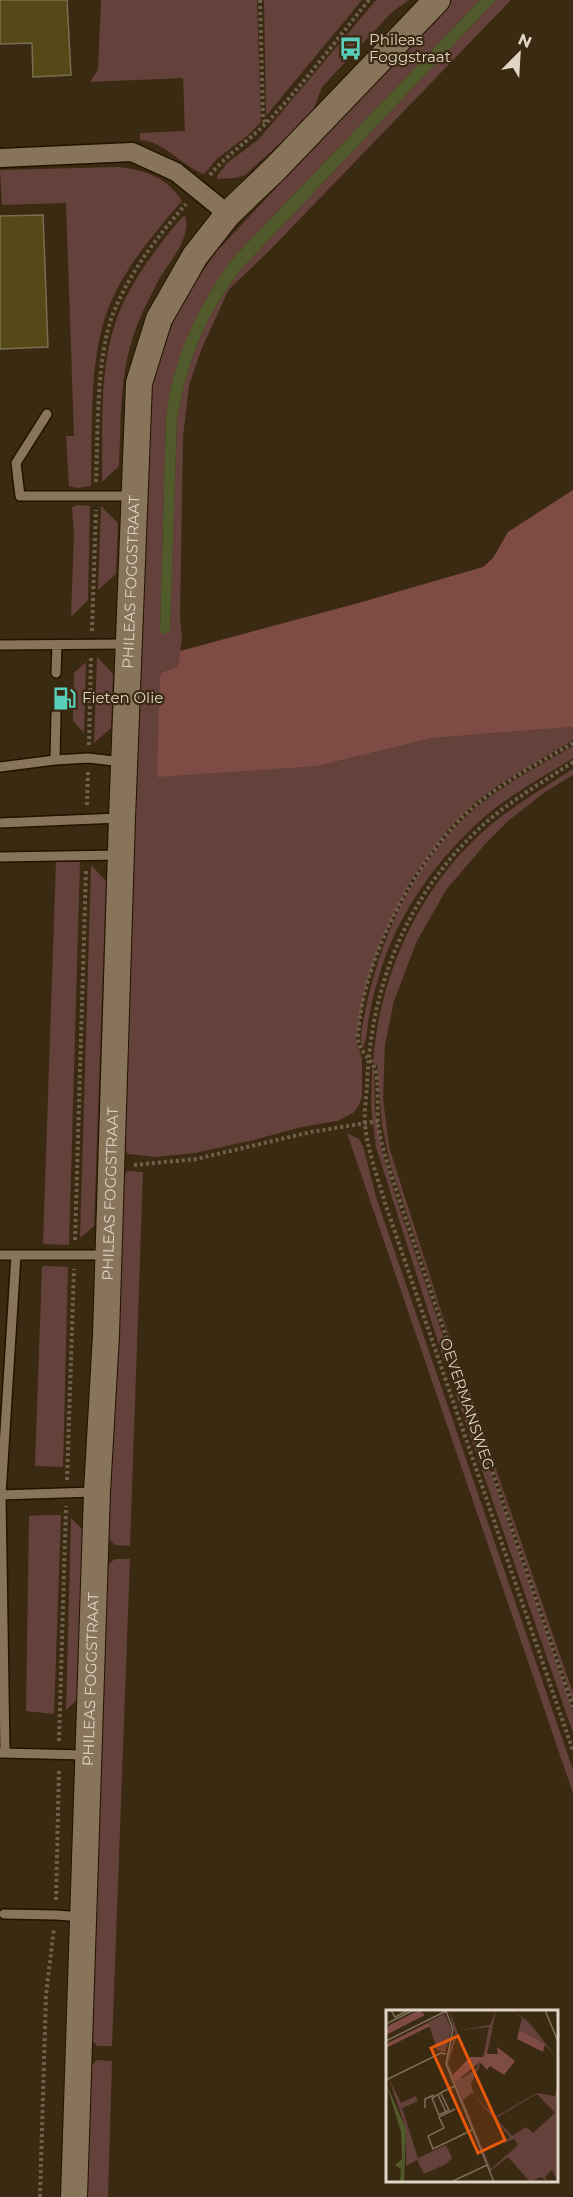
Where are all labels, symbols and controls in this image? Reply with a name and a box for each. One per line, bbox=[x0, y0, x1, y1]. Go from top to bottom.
north arrow bbox=[489, 24, 549, 84]
text: N bbox=[515, 29, 535, 52]
place label: Phileas Foggstraat bbox=[369, 30, 451, 66]
bus stop icon: Phileas Foggstraat bbox=[338, 36, 364, 62]
street label: PHILEAS FOGGSTRAAT bbox=[118, 495, 144, 669]
fuel station icon: Fieten Olie bbox=[51, 685, 77, 711]
place label: Fieten Olie bbox=[82, 688, 163, 707]
street label: PHILEAS FOGGSTRAAT bbox=[98, 1106, 122, 1281]
street label: OEVERMANSWEG bbox=[436, 1335, 499, 1472]
street label: PHILEAS FOGGSTRAAT bbox=[78, 1592, 103, 1766]
inset map bbox=[386, 2010, 558, 2182]

